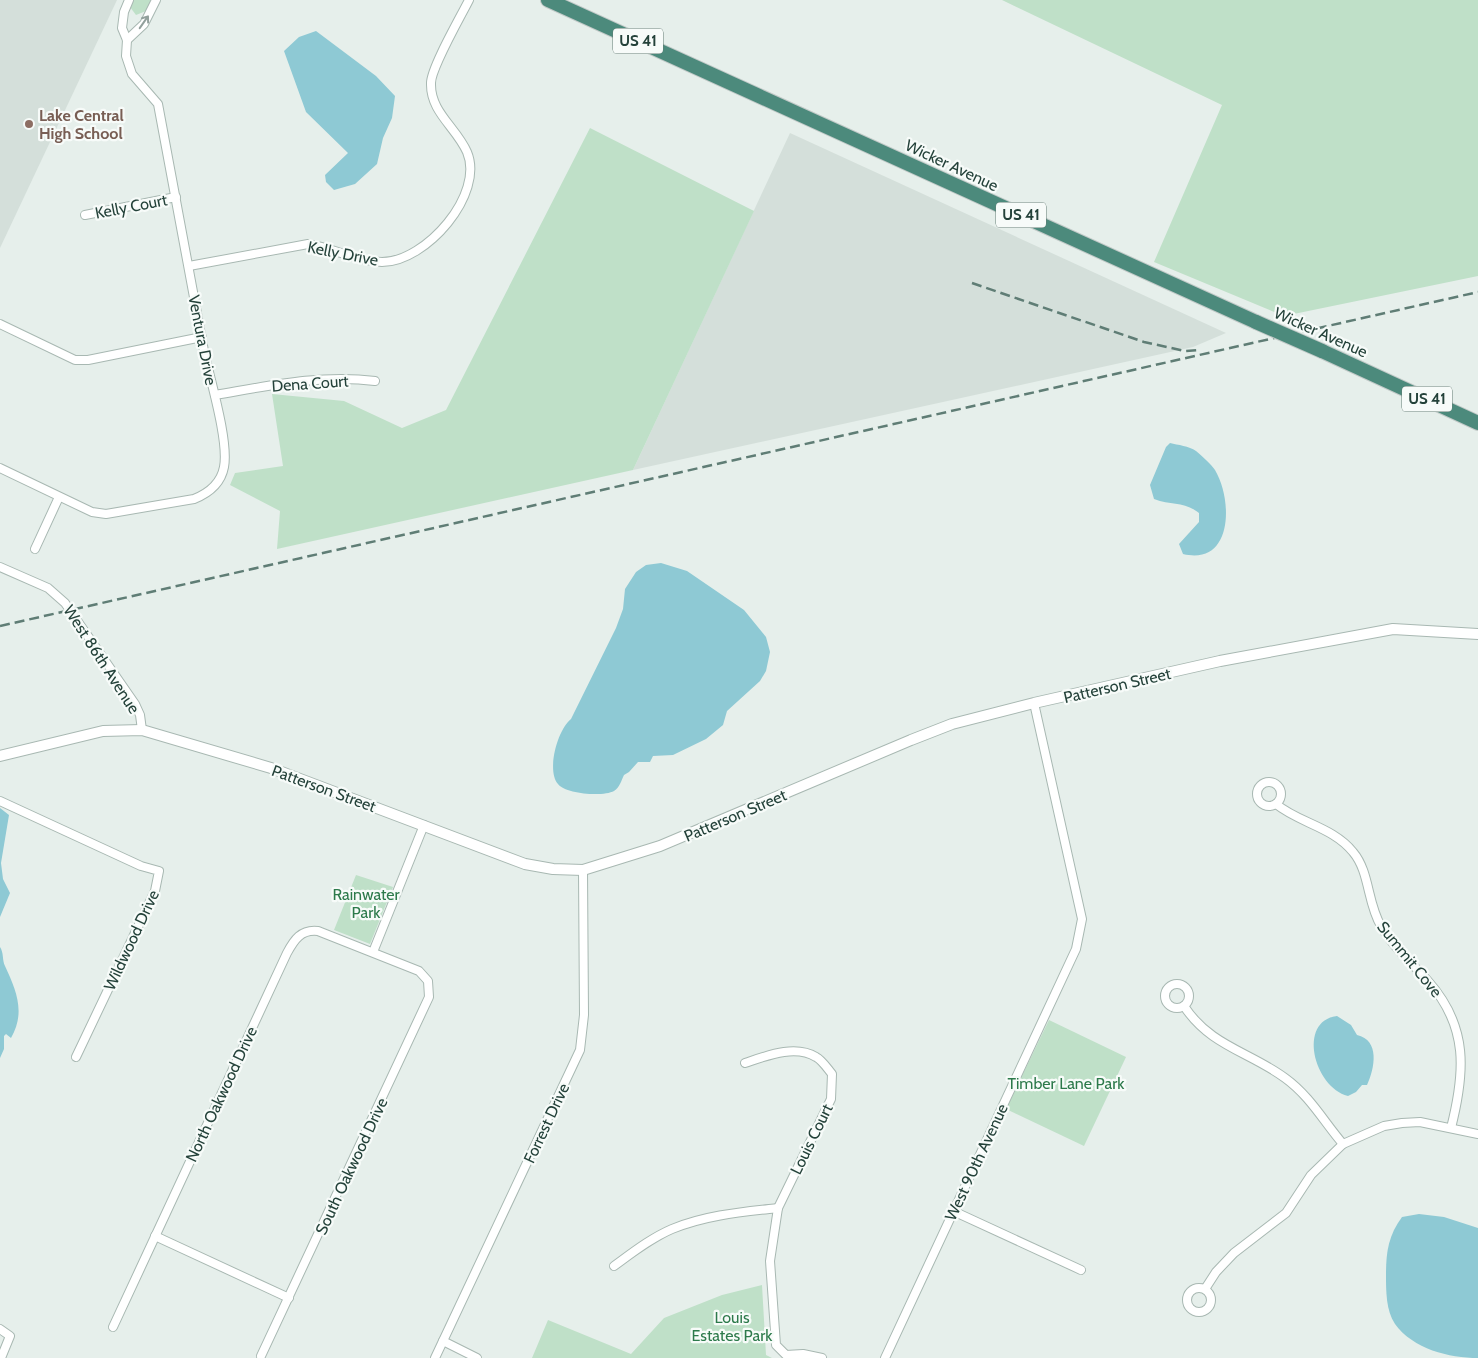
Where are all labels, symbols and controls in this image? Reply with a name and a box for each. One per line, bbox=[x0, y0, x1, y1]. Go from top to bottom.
one-way arrow bbox=[139, 15, 149, 29]
road number: US 41 bbox=[613, 28, 663, 54]
place label: Lake Central High School bbox=[39, 106, 124, 143]
marker: Lake Central High School bbox=[23, 118, 35, 130]
street label: Wicker Avenue bbox=[902, 136, 1001, 195]
street label: Kelly Court bbox=[93, 190, 169, 223]
road number: US 41 bbox=[996, 202, 1046, 228]
street label: Kelly Drive bbox=[306, 237, 380, 270]
street label: Ventura Drive bbox=[184, 293, 221, 387]
street label: Wicker Avenue bbox=[1271, 303, 1370, 361]
street label: Dena Court bbox=[271, 371, 350, 396]
road number: US 41 bbox=[1402, 386, 1452, 412]
street label: West 86th Avenue bbox=[59, 601, 144, 717]
street label: Patterson Street bbox=[1062, 664, 1173, 707]
street label: Patterson Street bbox=[269, 761, 379, 816]
street label: Patterson Street bbox=[681, 785, 790, 846]
park label: Rainwater Park bbox=[332, 885, 400, 922]
street label: Wildwood Drive bbox=[100, 887, 163, 993]
street label: Summit Cove bbox=[1373, 917, 1446, 1001]
street label: North Oakwood Drive bbox=[182, 1024, 261, 1165]
park label: Timber Lane Park bbox=[1008, 1074, 1125, 1093]
street label: Forrest Drive bbox=[520, 1080, 573, 1166]
street label: South Oakwood Drive bbox=[311, 1095, 391, 1238]
street label: Louis Court bbox=[786, 1100, 837, 1178]
street label: West 90th Avenue bbox=[941, 1101, 1012, 1224]
park label: Louis Estates Park bbox=[692, 1308, 773, 1345]

